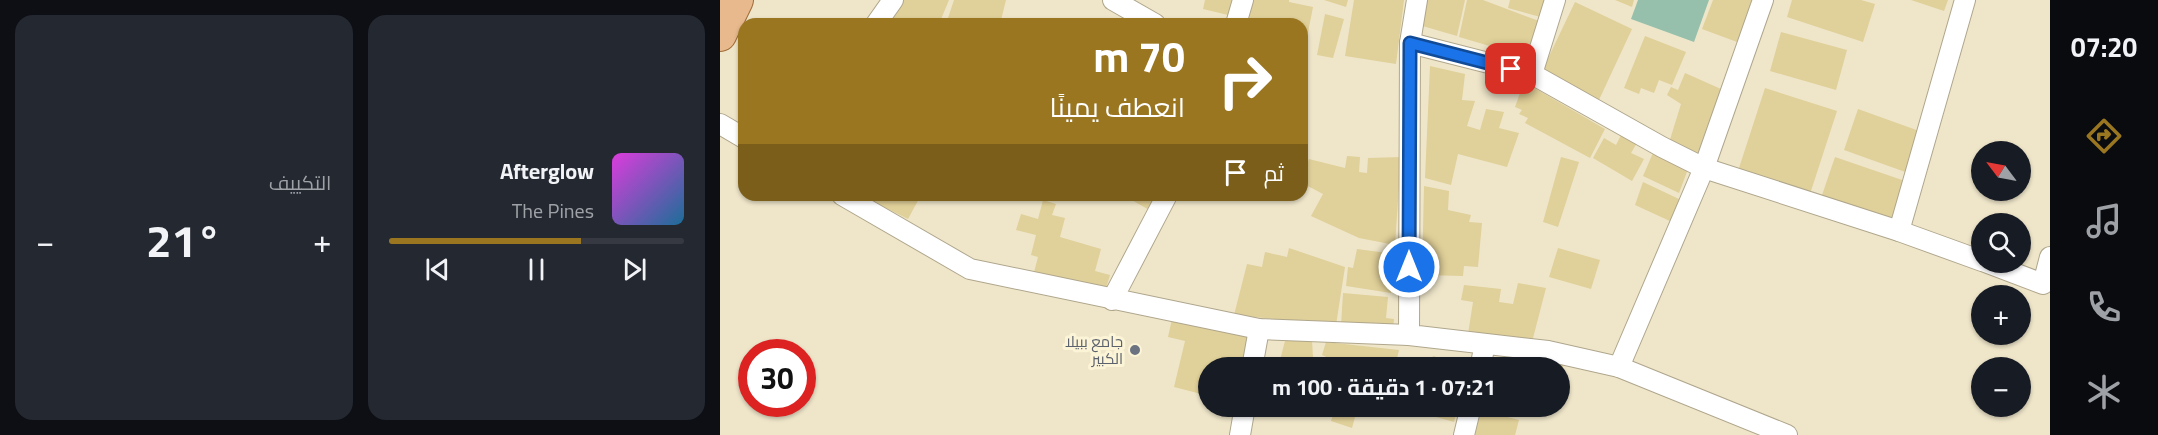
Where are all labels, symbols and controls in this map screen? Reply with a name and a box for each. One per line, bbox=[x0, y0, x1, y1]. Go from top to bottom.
text: 70 m bbox=[1094, 17, 1185, 96]
text: 07:20 bbox=[2071, 22, 2137, 72]
icon: right bbox=[1206, 42, 1284, 120]
pin bbox=[1485, 43, 1536, 94]
icon: arrive bbox=[1494, 52, 1527, 85]
text: انعطف يمينًا bbox=[1049, 82, 1185, 132]
icon: directions bbox=[2083, 115, 2125, 157]
north arrow bbox=[1971, 141, 2031, 201]
map controls bbox=[1971, 141, 2031, 417]
text: Afterglow bbox=[500, 150, 594, 192]
text: ثم bbox=[1264, 152, 1284, 194]
icon: arrive bbox=[1219, 156, 1252, 189]
text: التكييف bbox=[269, 164, 332, 201]
text: The Pines bbox=[512, 192, 594, 229]
text: 21° bbox=[146, 198, 221, 283]
icon: music bbox=[2083, 200, 2125, 242]
text: − bbox=[36, 210, 54, 272]
text: + bbox=[313, 210, 332, 272]
button: search bbox=[1971, 213, 2031, 273]
position arrow bbox=[1377, 235, 1441, 299]
icon: previous bbox=[421, 253, 454, 286]
icon: pause bbox=[520, 253, 553, 286]
icon: next bbox=[618, 253, 651, 286]
button: + bbox=[1971, 285, 2031, 345]
icon: phone bbox=[2083, 286, 2125, 328]
place label: جامع ببيلا الكبير bbox=[1065, 327, 1123, 373]
speed limit sign: 30 bbox=[738, 339, 816, 417]
marker: جامع ببيلا الكبير bbox=[1128, 343, 1142, 357]
button: − bbox=[1971, 357, 2031, 417]
text: 07:21 · 1 دقيقة · 100 m bbox=[1272, 366, 1496, 408]
icon: climate bbox=[2083, 371, 2125, 413]

